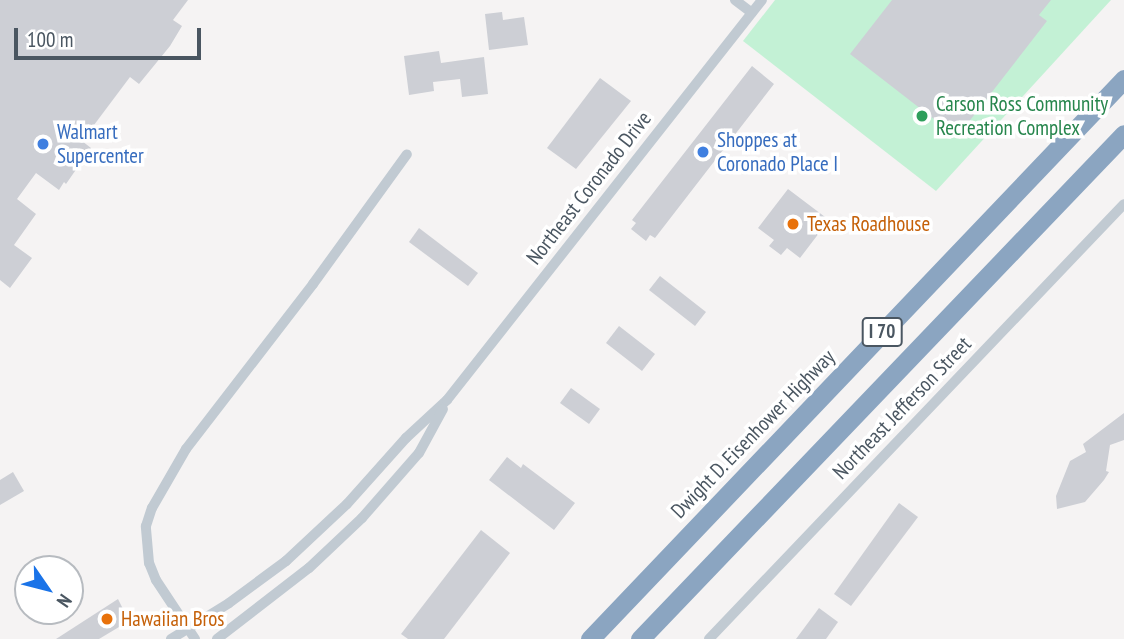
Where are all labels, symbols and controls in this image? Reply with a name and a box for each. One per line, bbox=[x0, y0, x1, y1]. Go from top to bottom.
scale bar bbox=[18, 14, 205, 58]
text: 100 m bbox=[27, 26, 73, 53]
place label: Carson Ross Community Recreation Complex bbox=[936, 91, 1108, 141]
street label: Northeast Coronado Drive bbox=[521, 106, 657, 270]
marker: Carson Ross Community Recreation Complex bbox=[914, 108, 930, 124]
place label: Walmart Supercenter bbox=[57, 119, 144, 169]
place label: Shoppes at Coronado Place I bbox=[717, 127, 838, 177]
marker: Walmart Supercenter bbox=[35, 136, 51, 152]
marker: Shoppes at Coronado Place I bbox=[695, 144, 711, 160]
place label: Texas Roadhouse bbox=[807, 211, 930, 237]
marker: Texas Roadhouse bbox=[785, 216, 801, 232]
road number: I 70 bbox=[861, 316, 903, 348]
street label: Northeast Jefferson Street bbox=[828, 332, 976, 484]
street label: Dwight D. Eisenhower Highway bbox=[666, 344, 840, 524]
north arrow bbox=[14, 555, 84, 625]
text: N bbox=[52, 590, 77, 612]
place label: Hawaiian Bros bbox=[121, 606, 224, 632]
marker: Hawaiian Bros bbox=[99, 611, 115, 627]

